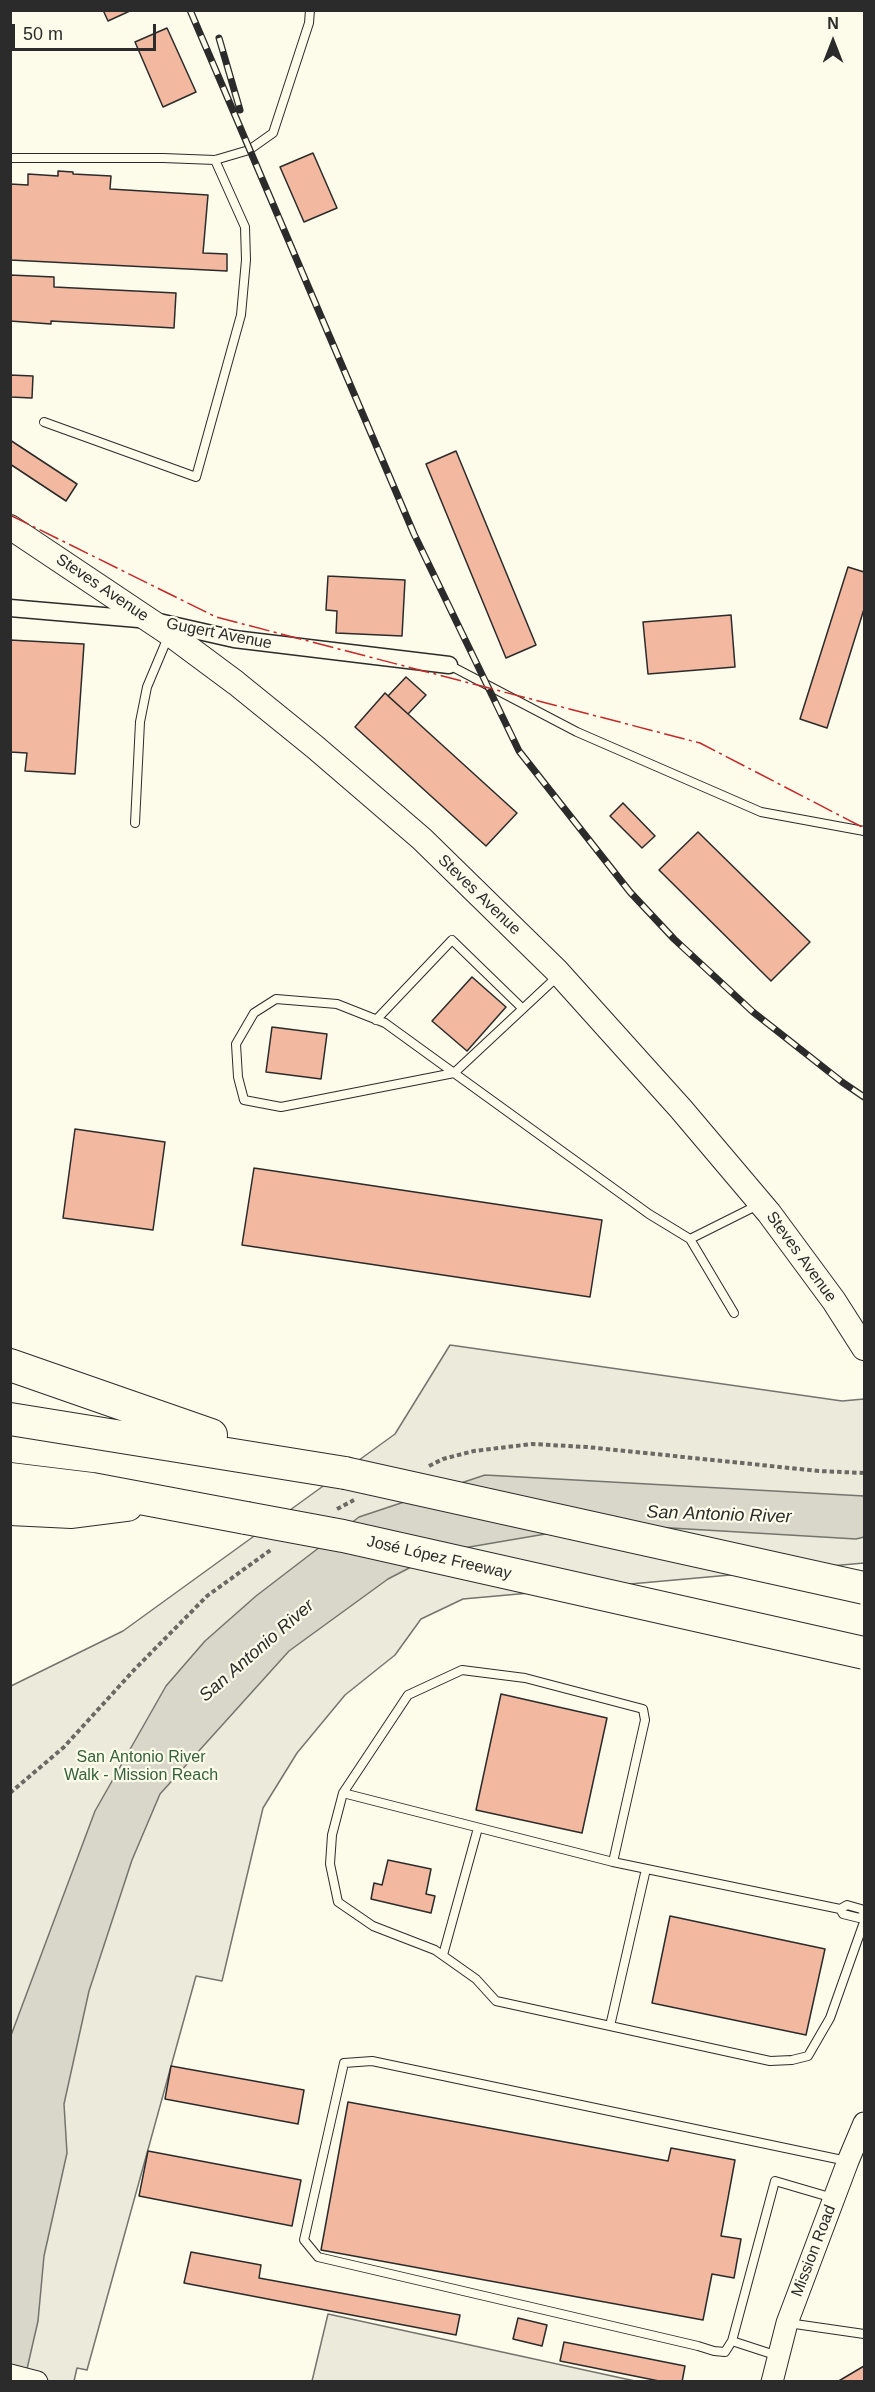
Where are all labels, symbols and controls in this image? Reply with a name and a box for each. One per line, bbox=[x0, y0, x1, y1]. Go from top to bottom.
scale bar bbox=[15, 12, 159, 50]
north arrow bbox=[803, 12, 863, 72]
text: N bbox=[827, 15, 839, 32]
text: 50 m bbox=[23, 24, 63, 44]
street label: Steves Avenue bbox=[52, 550, 152, 626]
street label: Gugert Avenue bbox=[164, 614, 274, 654]
street label: Steves Avenue bbox=[434, 851, 524, 939]
street label: Steves Avenue bbox=[762, 1208, 840, 1306]
water label: San Antonio River bbox=[646, 1502, 792, 1528]
street label: José López Freeway bbox=[365, 1532, 513, 1584]
water label: San Antonio River bbox=[195, 1595, 319, 1707]
park label: San Antonio River Walk - Mission Reach bbox=[64, 1748, 218, 1786]
street label: Mission Road bbox=[788, 2202, 840, 2300]

